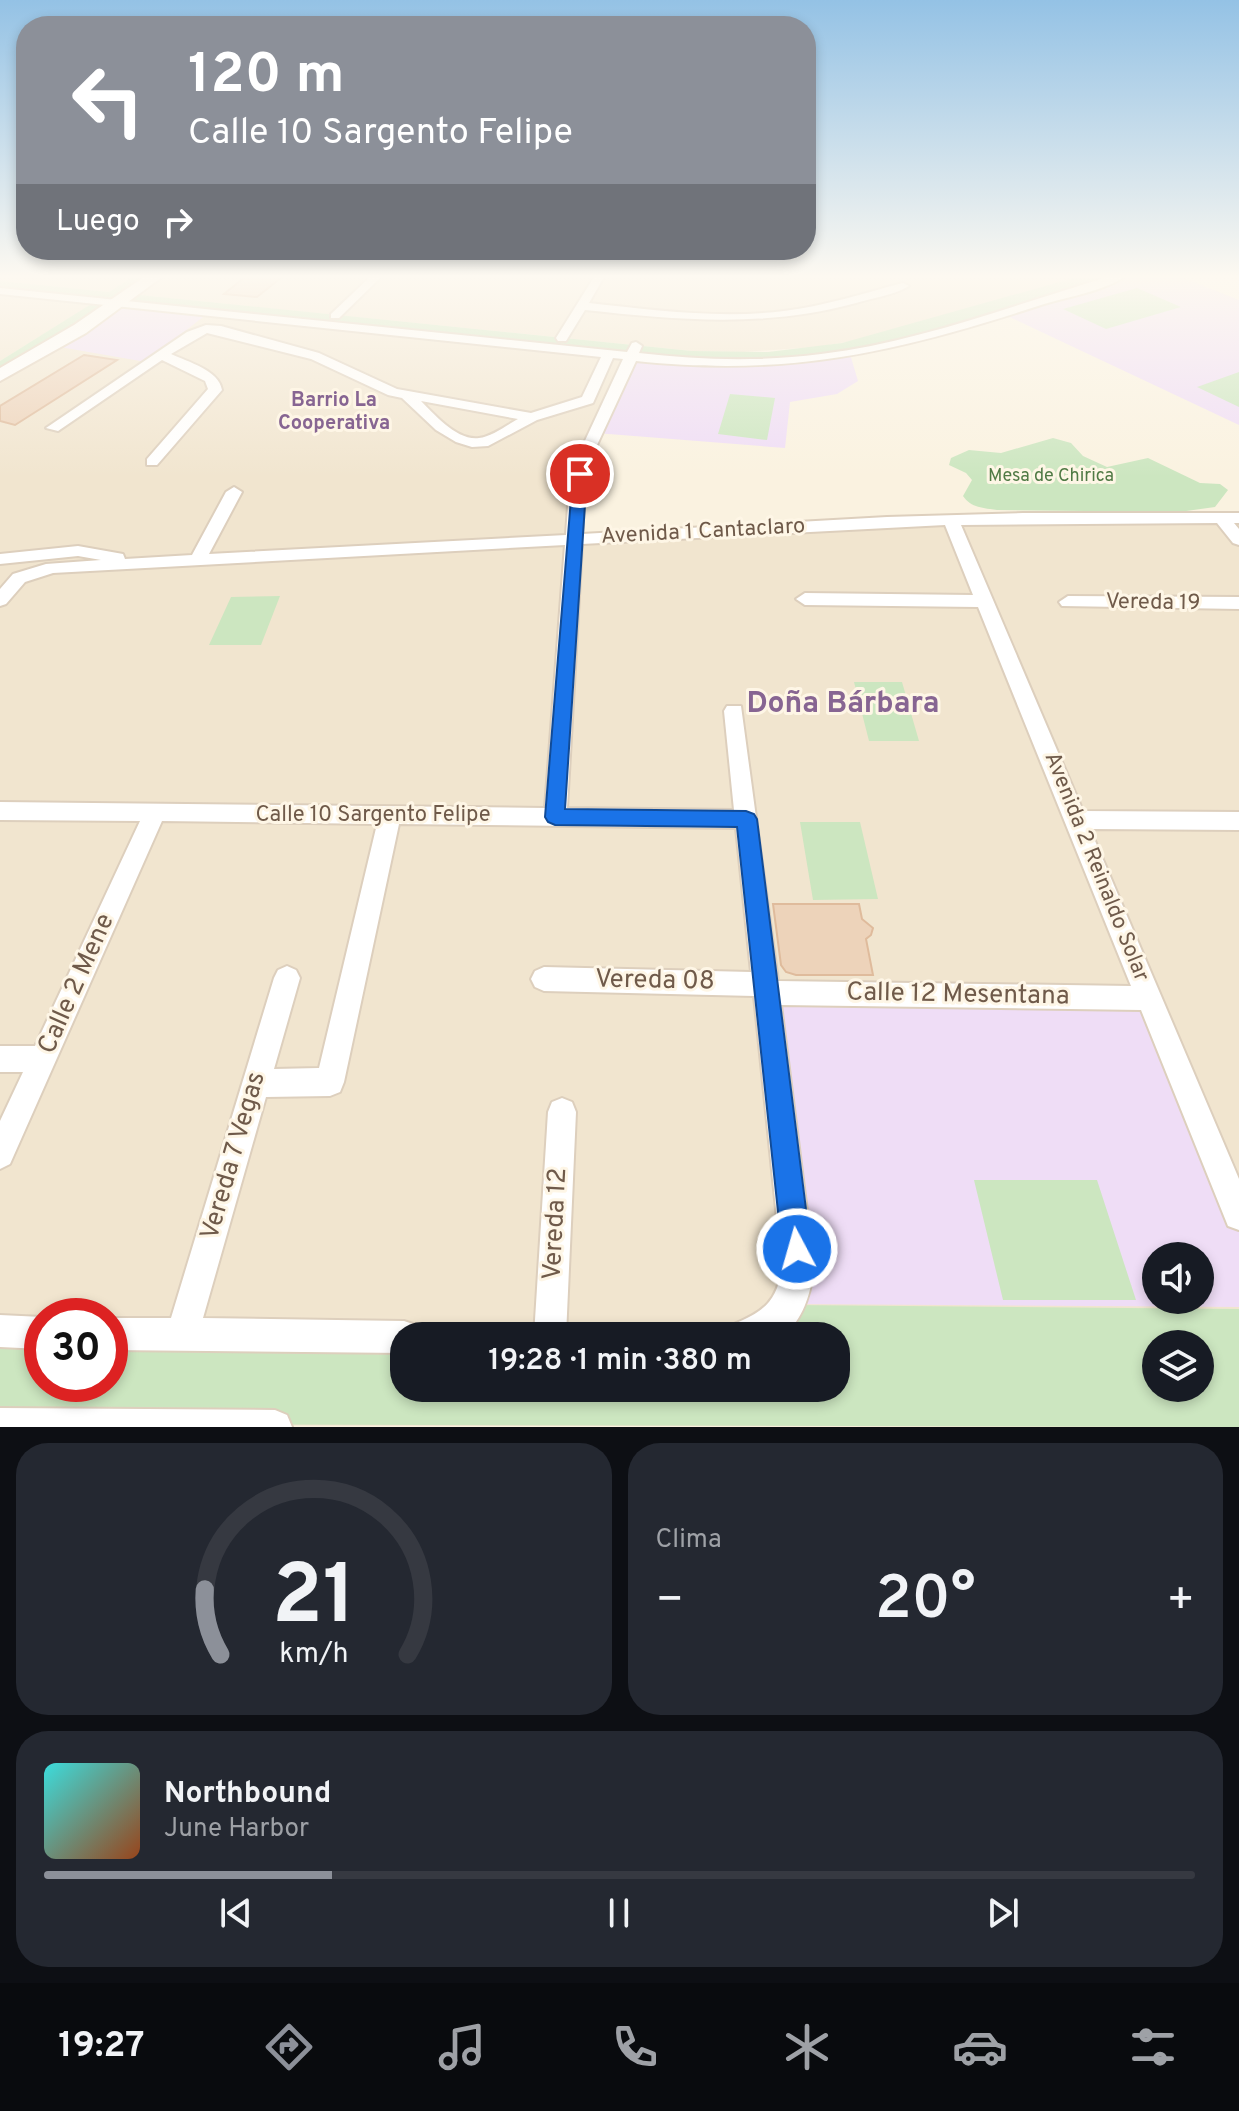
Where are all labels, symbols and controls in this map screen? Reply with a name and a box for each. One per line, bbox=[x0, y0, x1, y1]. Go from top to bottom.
text: 120 m bbox=[188, 42, 345, 112]
icon: left bbox=[56, 48, 160, 152]
text: Calle 10 Sargento Felipe bbox=[188, 111, 573, 157]
icon: right bbox=[156, 200, 200, 244]
text: Luego bbox=[56, 204, 140, 241]
district label: Barrio La Cooperativa bbox=[278, 388, 390, 437]
pin bbox=[546, 440, 614, 508]
icon: arrive bbox=[558, 452, 602, 496]
park label: Mesa de Chirica bbox=[988, 465, 1114, 488]
street label: Avenida 1 Cantaclaro bbox=[600, 513, 806, 551]
street label: Vereda 19 bbox=[1105, 589, 1201, 617]
district label: Doña Bárbara bbox=[747, 686, 939, 723]
street label: Avenida 2 Reinaldo Solar bbox=[1038, 748, 1155, 986]
street label: Calle 10 Sargento Felipe bbox=[255, 802, 491, 829]
street label: Calle 2 Mene bbox=[31, 909, 123, 1059]
street label: Vereda 08 bbox=[595, 963, 715, 999]
street label: Calle 12 Mesentana bbox=[846, 977, 1070, 1013]
street label: Vereda 7 Vegas bbox=[194, 1068, 274, 1244]
street label: Vereda 12 bbox=[537, 1167, 575, 1281]
position arrow bbox=[755, 1207, 839, 1291]
map controls bbox=[1142, 1242, 1214, 1402]
button: sound bbox=[1142, 1242, 1214, 1314]
speed limit sign: 30 bbox=[24, 1298, 128, 1402]
button: layers bbox=[1142, 1330, 1214, 1402]
text: 19:28 · 1 min · 380 m bbox=[488, 1343, 752, 1380]
text: Clima bbox=[656, 1524, 722, 1557]
text: 21 bbox=[272, 1548, 356, 1653]
text: 20° bbox=[875, 1564, 976, 1640]
text: − bbox=[656, 1574, 684, 1630]
text: + bbox=[1167, 1574, 1195, 1630]
text: km/h bbox=[279, 1637, 348, 1673]
text: Northbound bbox=[164, 1776, 331, 1813]
text: June Harbor bbox=[164, 1813, 309, 1846]
icon: previous bbox=[214, 1891, 258, 1935]
icon: pause bbox=[597, 1891, 641, 1935]
icon: next bbox=[981, 1891, 1025, 1935]
icon: directions bbox=[261, 2019, 317, 2075]
icon: music bbox=[434, 2019, 490, 2075]
icon: phone bbox=[607, 2019, 663, 2075]
icon: climate bbox=[779, 2019, 835, 2075]
icon: car bbox=[952, 2019, 1008, 2075]
icon: filters bbox=[1125, 2019, 1181, 2075]
text: 19:27 bbox=[58, 2024, 145, 2070]

